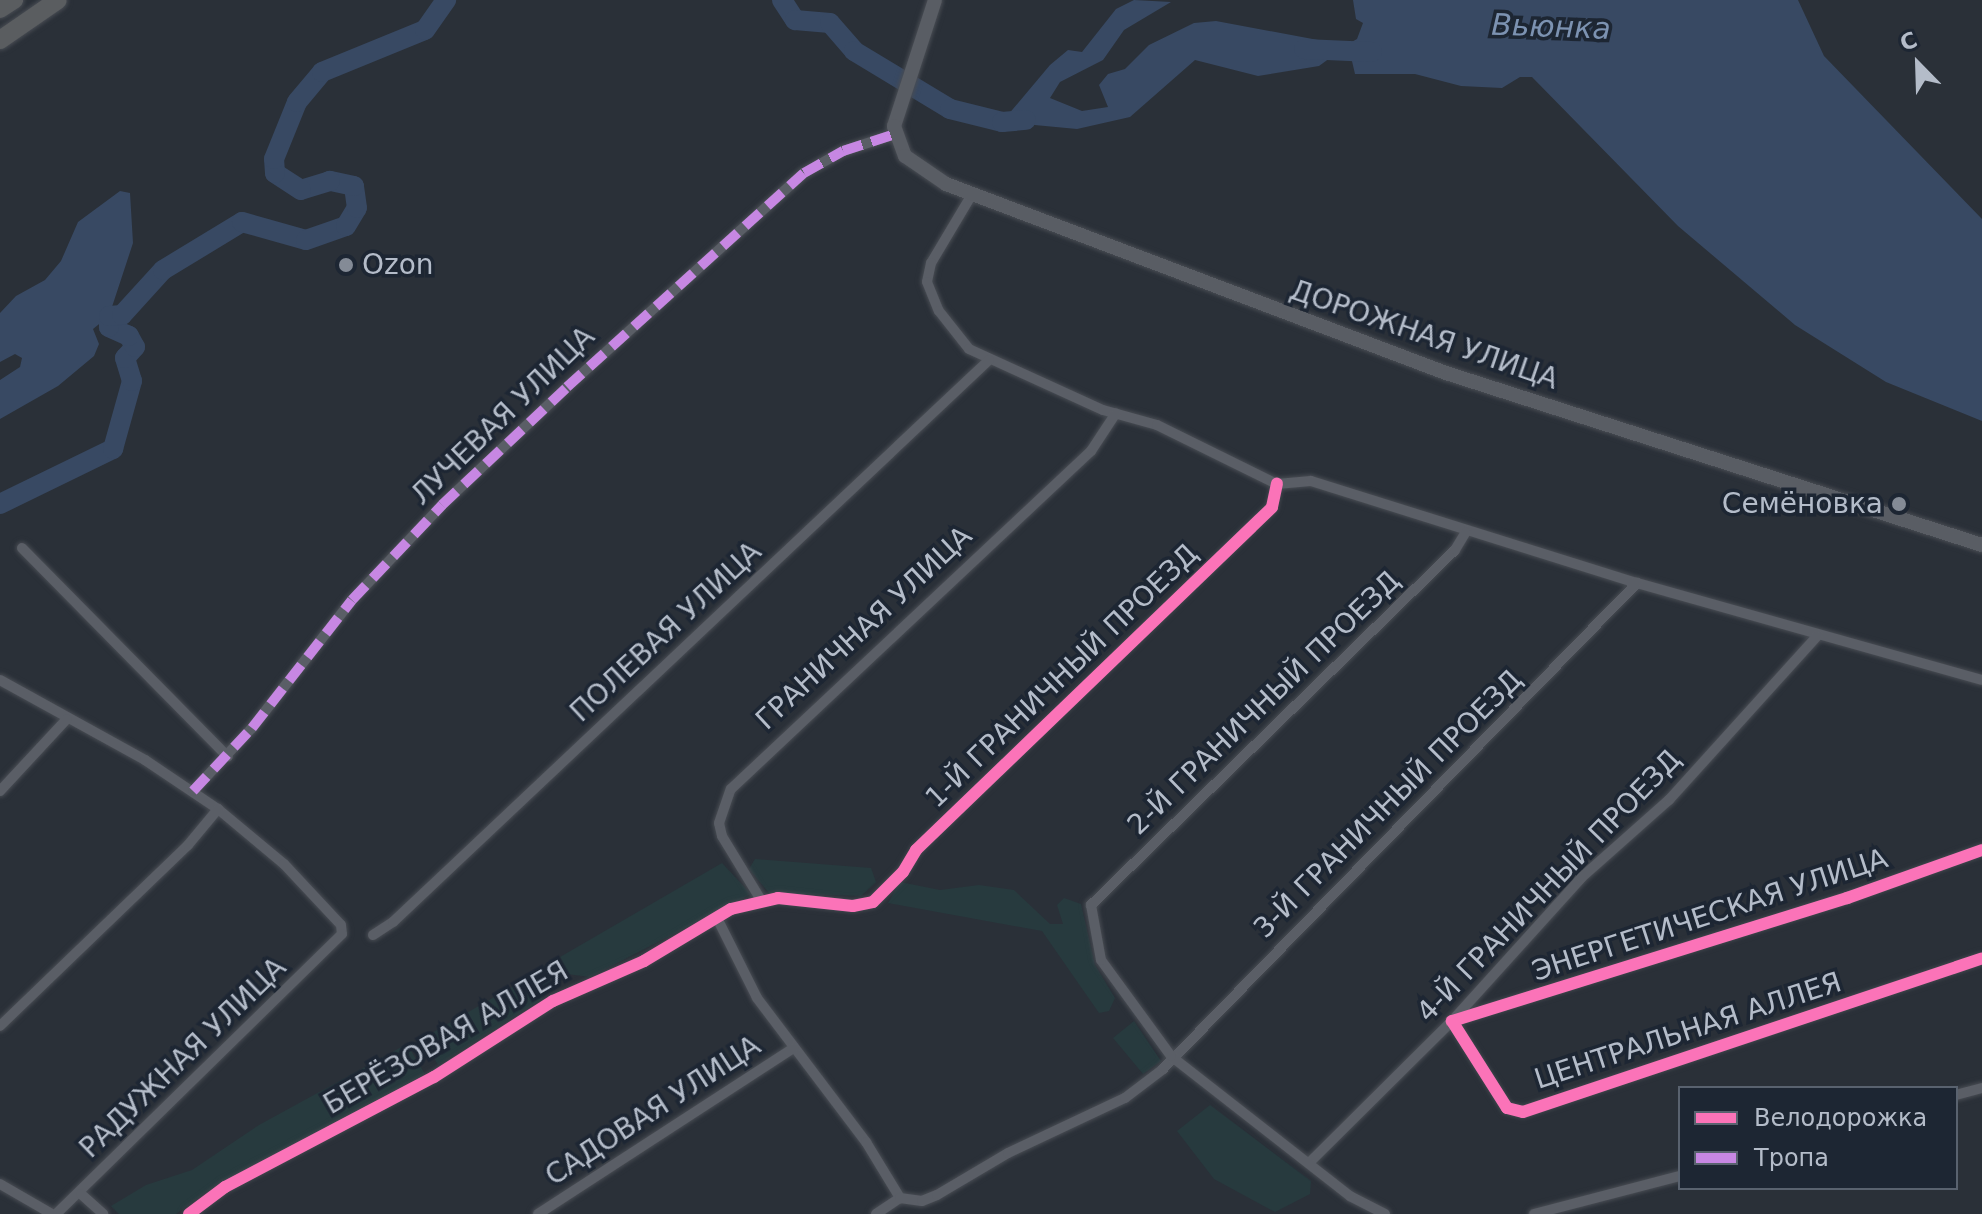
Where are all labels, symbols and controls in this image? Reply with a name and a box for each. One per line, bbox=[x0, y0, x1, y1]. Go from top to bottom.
water label: Вьюнка bbox=[1491, 7, 1611, 47]
north arrow bbox=[1878, 24, 1958, 104]
text: С bbox=[1896, 27, 1921, 56]
place label: Ozon bbox=[362, 248, 434, 282]
marker: Ozon bbox=[337, 256, 355, 274]
street label: ДОРОЖНАЯ УЛИЦА bbox=[1285, 273, 1563, 397]
street label: ЛУЧЕВАЯ УЛИЦА bbox=[404, 320, 602, 512]
place label: Семёновка bbox=[1722, 487, 1883, 521]
marker: Семёновка bbox=[1890, 495, 1908, 513]
street label: ГРАНИЧНАЯ УЛИЦА bbox=[749, 519, 979, 737]
street label: ПОЛЕВАЯ УЛИЦА bbox=[564, 535, 768, 729]
street label: 1-Й ГРАНИЧНЫЙ ПРОЕЗД bbox=[919, 537, 1205, 815]
street label: 2-Й ГРАНИЧНЫЙ ПРОЕЗД bbox=[1121, 564, 1407, 842]
street label: 3-Й ГРАНИЧНЫЙ ПРОЕЗД bbox=[1247, 663, 1529, 945]
street label: 4-Й ГРАНИЧНЫЙ ПРОЕЗД bbox=[1410, 743, 1688, 1029]
street label: ЭНЕРГЕТИЧЕСКАЯ УЛИЦА bbox=[1528, 842, 1892, 988]
street label: РАДУЖНАЯ УЛИЦА bbox=[73, 951, 293, 1165]
street label: БЕРЁЗОВАЯ АЛЛЕЯ bbox=[318, 954, 574, 1122]
street label: ЦЕНТРАЛЬНАЯ АЛЛЕЯ bbox=[1530, 965, 1846, 1097]
street label: САДОВАЯ УЛИЦА bbox=[539, 1029, 767, 1193]
legend bbox=[1678, 1086, 1958, 1190]
text: Велодорожка bbox=[1754, 1104, 1927, 1132]
text: Тропа bbox=[1754, 1144, 1829, 1172]

